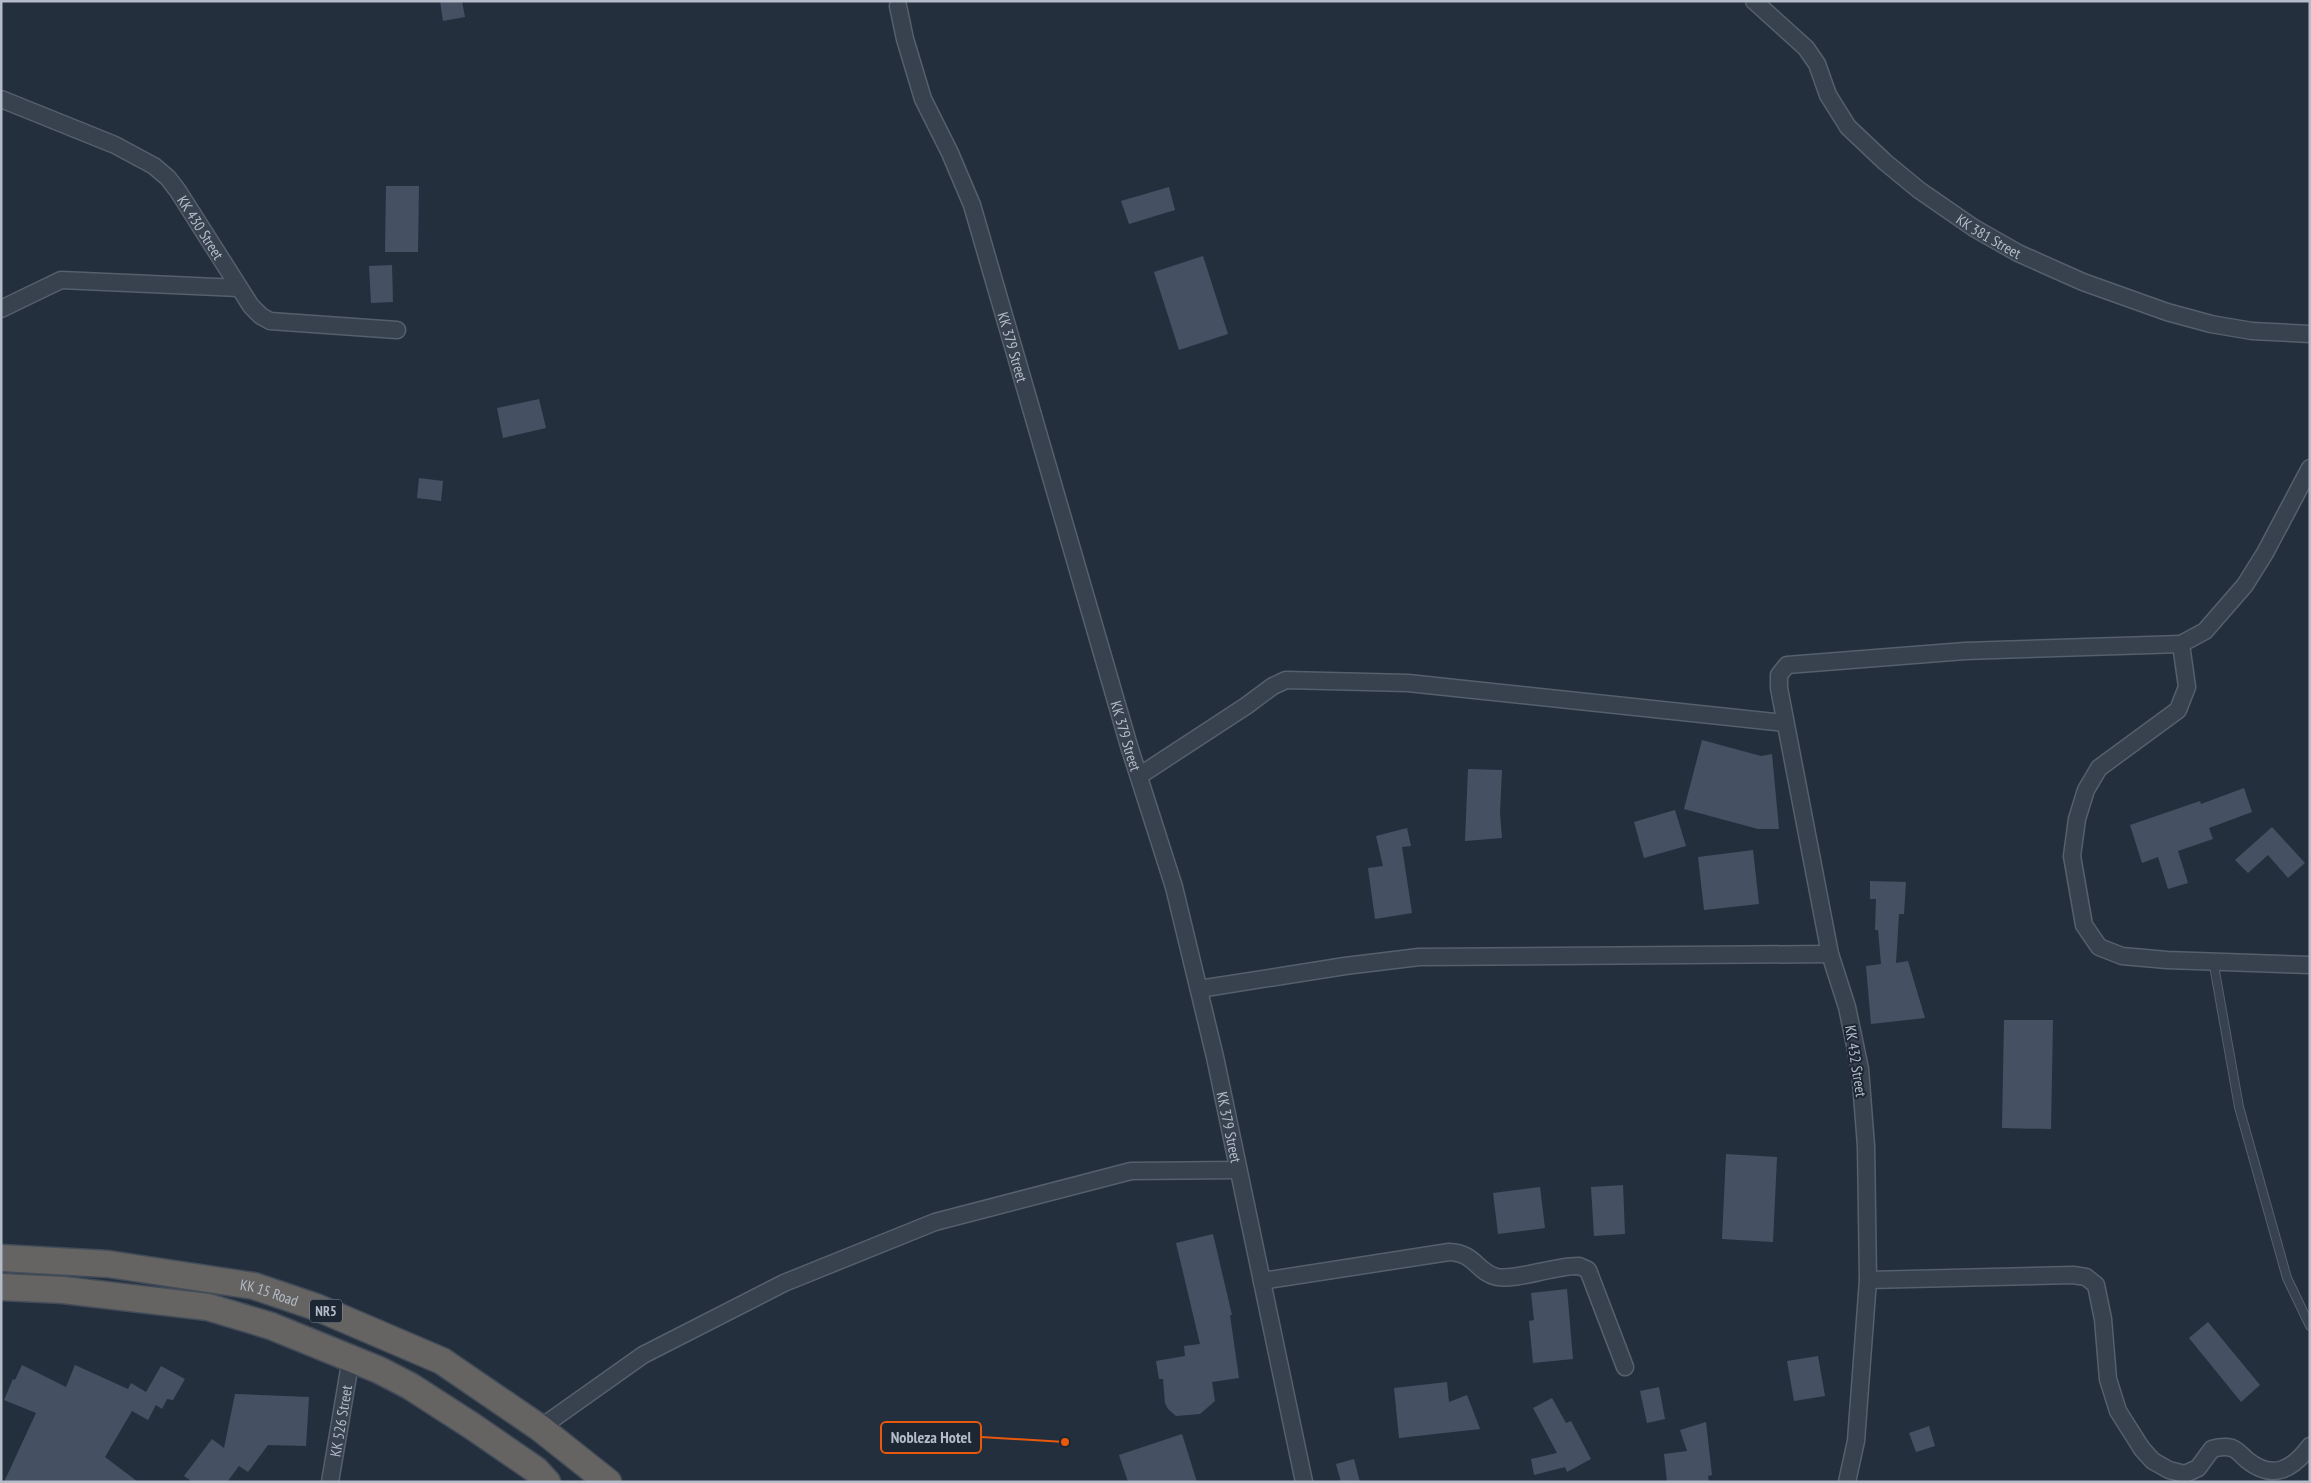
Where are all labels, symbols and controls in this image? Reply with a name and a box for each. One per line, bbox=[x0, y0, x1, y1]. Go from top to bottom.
street label: KK 430 Street bbox=[174, 192, 228, 263]
street label: KK 381 Street bbox=[1953, 209, 2024, 263]
street label: KK 379 Street bbox=[994, 310, 1032, 384]
street label: KK 379 Street bbox=[1107, 699, 1146, 773]
street label: KK 432 Street bbox=[1841, 1024, 1871, 1098]
street label: KK 379 Street bbox=[1213, 1090, 1246, 1164]
street label: KK 15 Road bbox=[239, 1275, 301, 1310]
road number: NR5 bbox=[310, 1300, 342, 1322]
street label: KK 526 Street bbox=[325, 1384, 356, 1458]
callout: Nobleza Hotel bbox=[881, 1422, 981, 1453]
text: Nobleza Hotel bbox=[891, 1427, 971, 1447]

